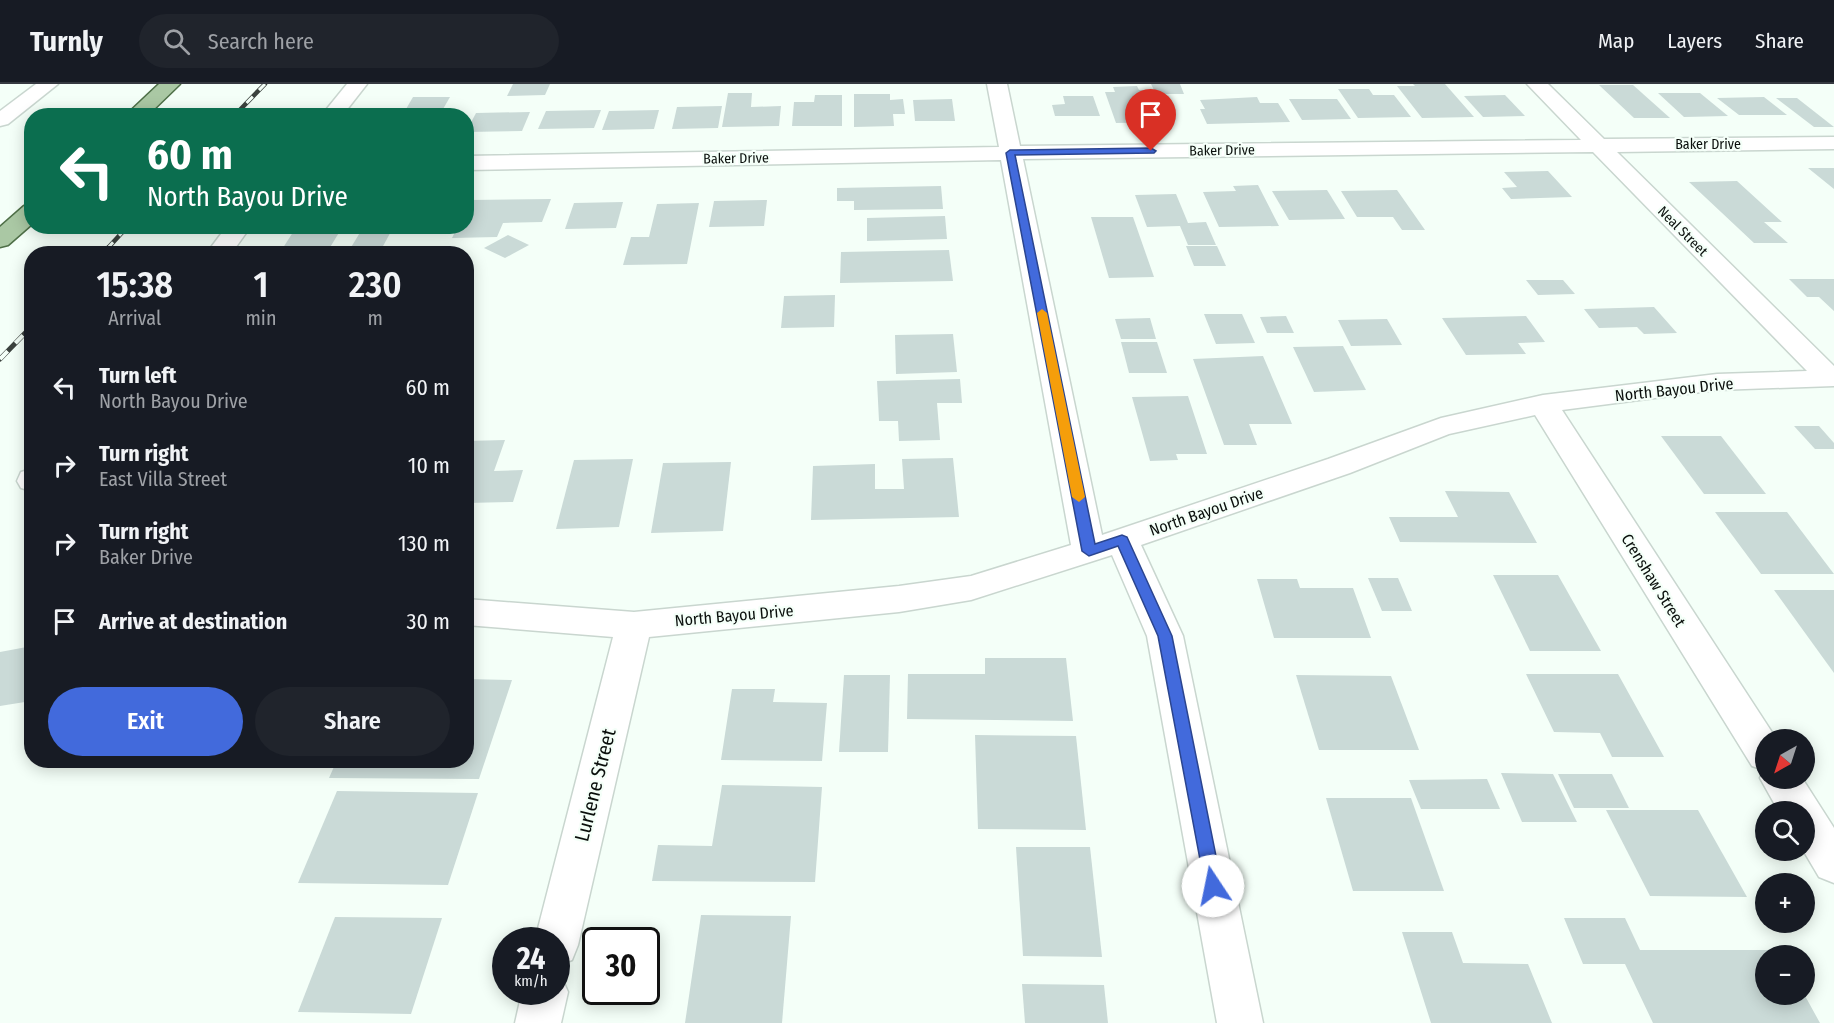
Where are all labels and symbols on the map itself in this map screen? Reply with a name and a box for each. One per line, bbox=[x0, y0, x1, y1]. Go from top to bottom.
pin bbox=[1125, 89, 1176, 151]
street label: Baker Drive bbox=[1675, 136, 1741, 153]
street label: Baker Drive bbox=[1189, 141, 1255, 160]
street label: Baker Drive bbox=[703, 149, 769, 168]
street label: Neal Street bbox=[1654, 203, 1711, 260]
street label: North Bayou Drive bbox=[1614, 374, 1734, 405]
street label: North Bayou Drive bbox=[1147, 483, 1266, 540]
street label: Crenshaw Street bbox=[1617, 530, 1690, 631]
street label: North Bayou Drive bbox=[674, 601, 794, 630]
street label: Lurlene Street bbox=[569, 726, 621, 844]
north arrow bbox=[1755, 729, 1815, 789]
position arrow bbox=[1181, 854, 1245, 918]
speed limit sign: 30 bbox=[582, 927, 660, 1005]

